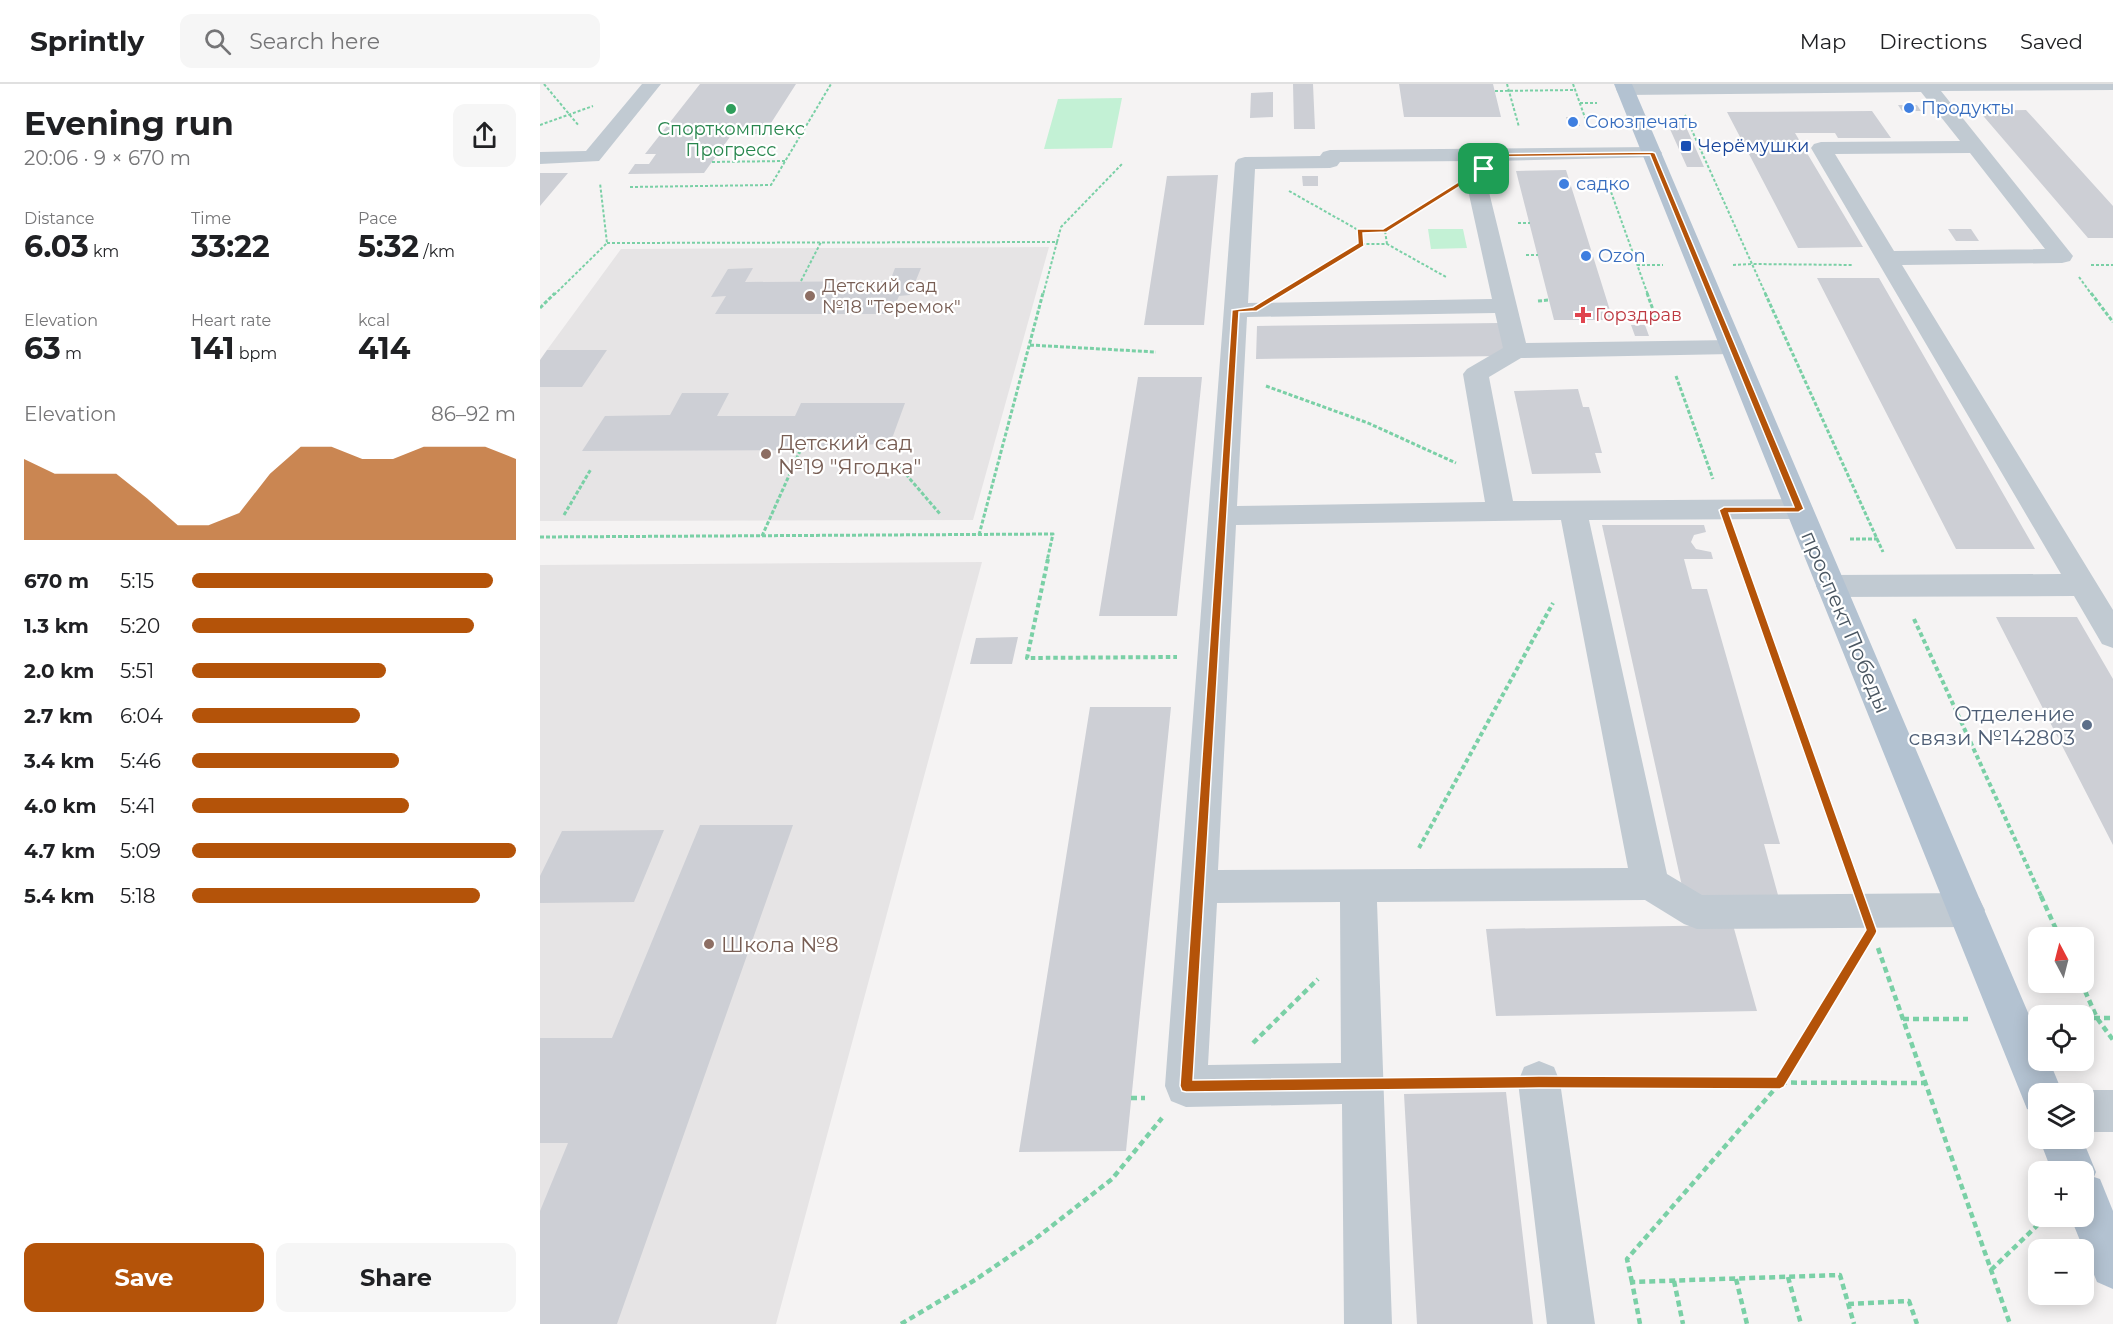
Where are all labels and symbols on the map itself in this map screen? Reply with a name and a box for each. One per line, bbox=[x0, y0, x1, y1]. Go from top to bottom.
place label: Продукты bbox=[1921, 97, 2014, 119]
marker: Продукты bbox=[1902, 101, 1916, 115]
marker: Спорткомплекс Прогресс bbox=[724, 102, 738, 116]
place label: Союзпечать bbox=[1585, 111, 1697, 133]
marker: Союзпечать bbox=[1566, 115, 1580, 129]
place label: Спорткомплекс Прогресс bbox=[657, 118, 805, 161]
place label: Черёмушки bbox=[1698, 135, 1809, 157]
marker: Черёмушки bbox=[1679, 139, 1693, 153]
pin bbox=[1458, 143, 1509, 194]
place label: садко bbox=[1576, 173, 1630, 195]
marker: садко bbox=[1557, 177, 1571, 191]
place label: Ozon bbox=[1598, 245, 1646, 267]
marker: Ozon bbox=[1579, 249, 1593, 263]
place label: Детский сад №18 "Теремок" bbox=[822, 275, 961, 318]
marker: Детский сад №18 "Теремок" bbox=[803, 289, 817, 303]
place label: Горздрав bbox=[1595, 304, 1682, 326]
marker: Горздрав bbox=[1576, 308, 1590, 322]
place label: Детский сад №19 "Ягодка" bbox=[778, 430, 921, 479]
marker: Детский сад №19 "Ягодка" bbox=[759, 447, 773, 461]
street label: проспект Победы bbox=[1796, 527, 1896, 717]
place label: Отделение связи №142803 bbox=[1908, 701, 2075, 750]
marker: Отделение связи №142803 bbox=[2080, 718, 2094, 732]
north arrow bbox=[2028, 927, 2094, 993]
place label: Школа №8 bbox=[721, 932, 839, 957]
marker: Школа №8 bbox=[702, 937, 716, 951]

